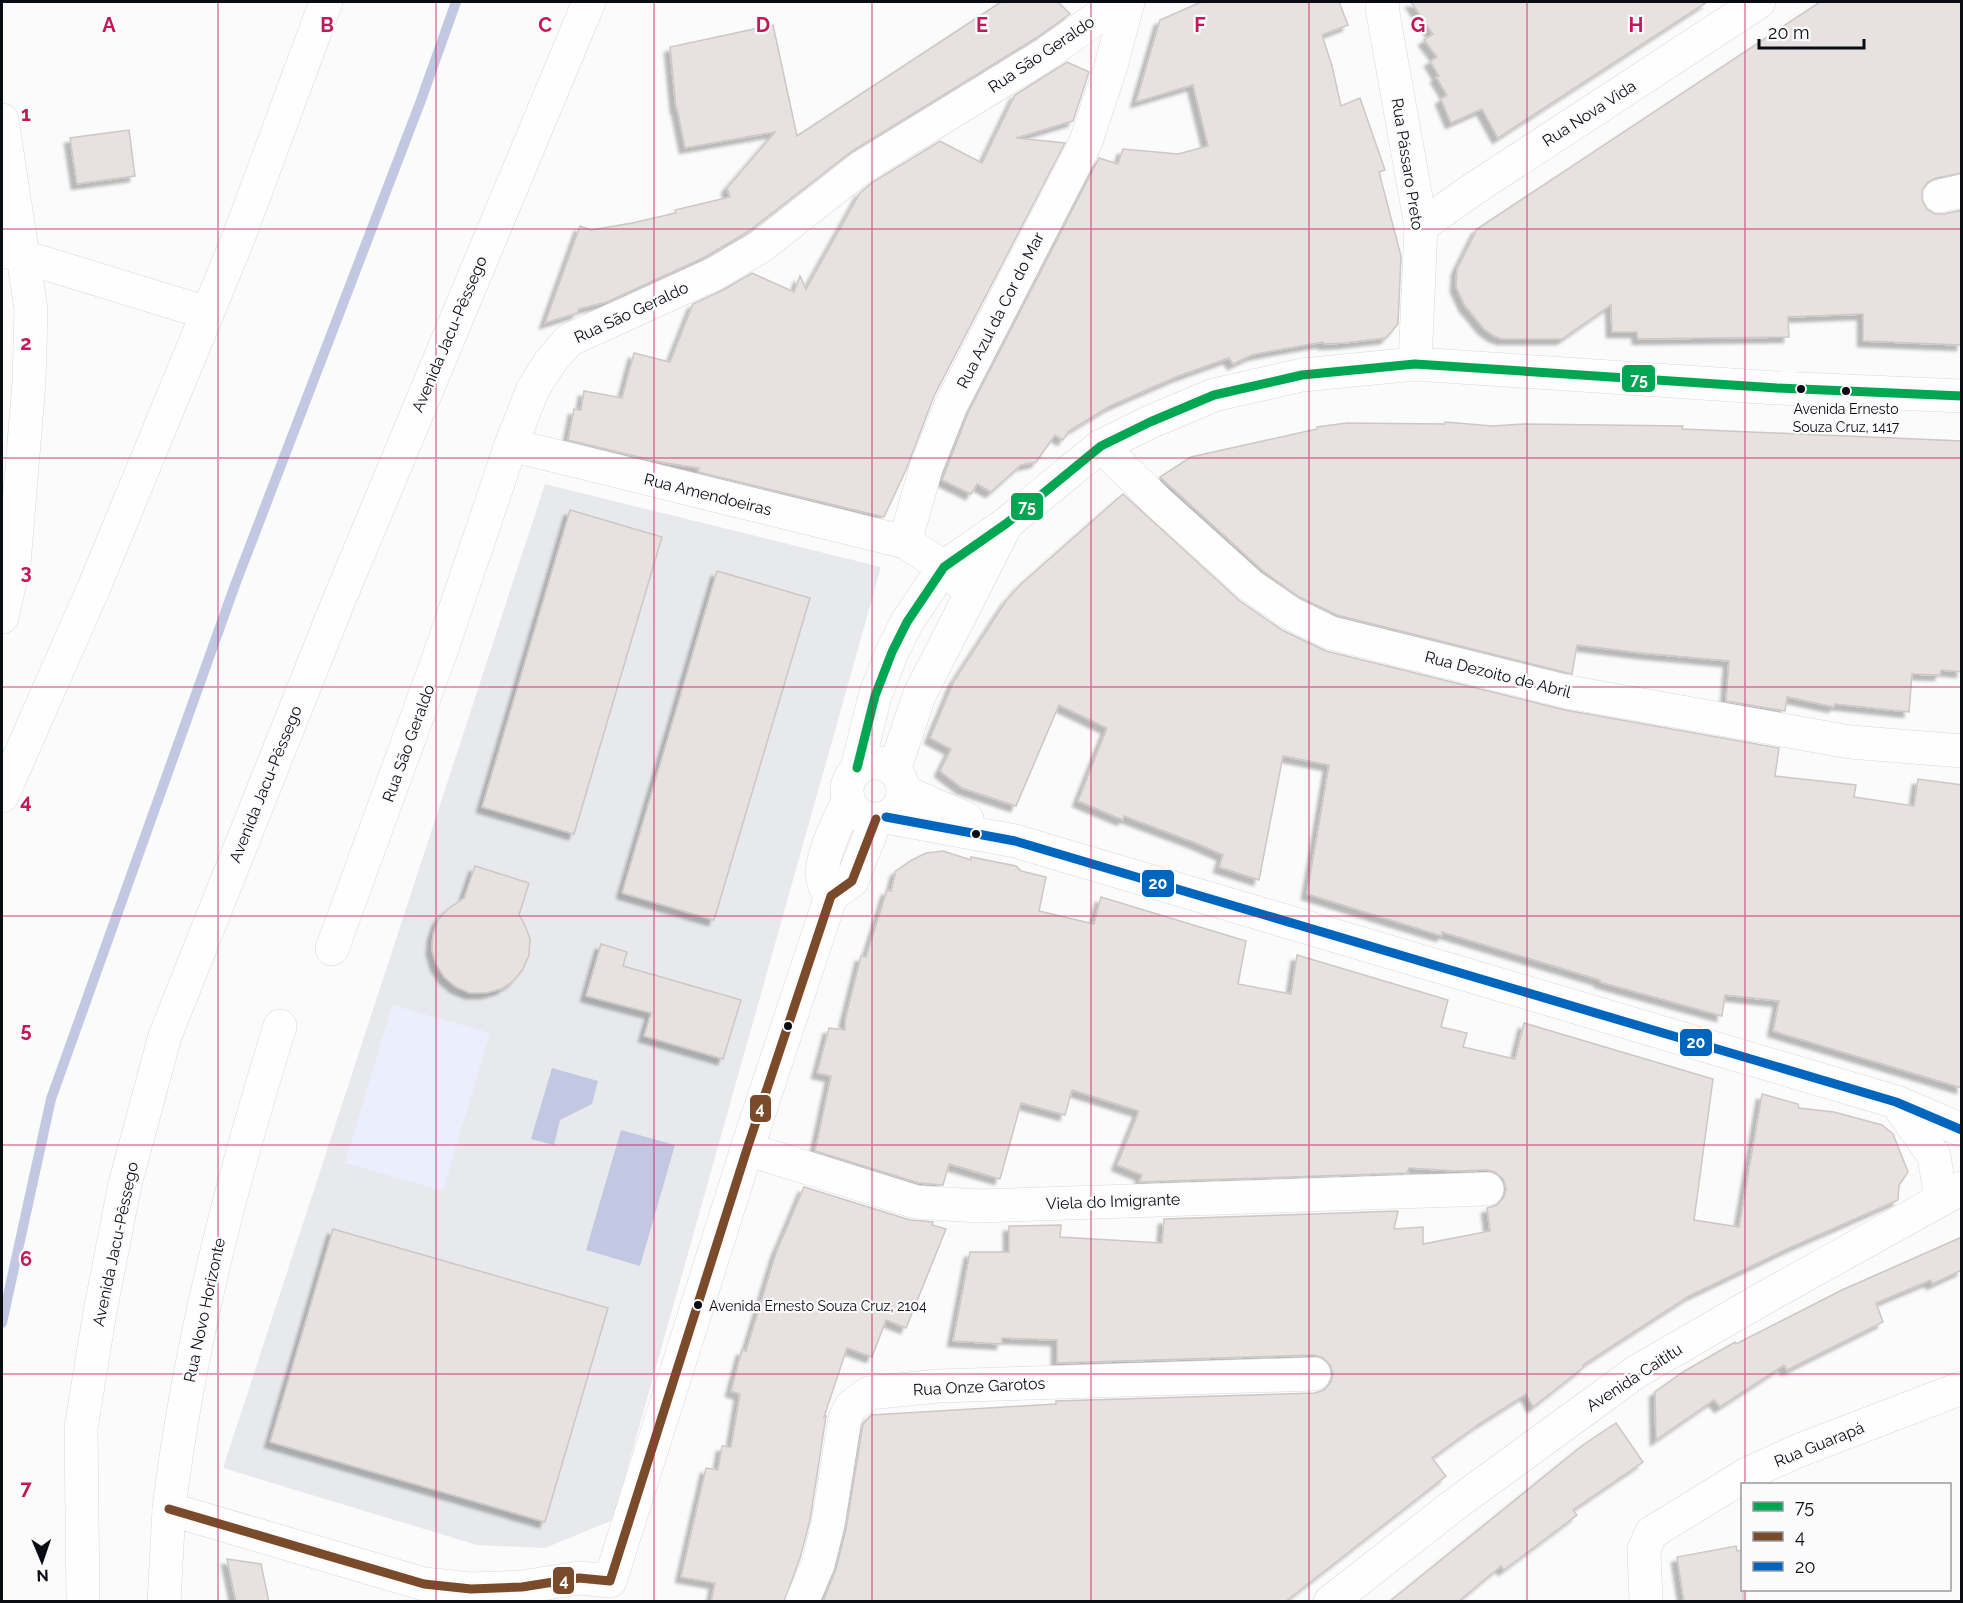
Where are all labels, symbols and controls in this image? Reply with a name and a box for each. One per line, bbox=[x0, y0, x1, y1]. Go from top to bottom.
street label: Rua São Geraldo bbox=[985, 12, 1098, 97]
scale bar bbox=[1759, 12, 1864, 50]
text: A bbox=[102, 13, 116, 37]
text: B bbox=[320, 13, 334, 37]
text: C bbox=[538, 13, 552, 37]
text: D bbox=[756, 13, 770, 37]
text: E bbox=[976, 13, 988, 37]
text: F bbox=[1194, 13, 1206, 37]
text: G bbox=[1411, 13, 1425, 37]
text: H bbox=[1629, 13, 1643, 37]
text: 20 m bbox=[1768, 22, 1810, 43]
street label: Rua Nova Vida bbox=[1539, 76, 1640, 151]
street label: Rua Pássaro Preto bbox=[1388, 97, 1427, 232]
text: 1 bbox=[21, 102, 31, 126]
street label: Rua Azul da Cor do Mar bbox=[953, 229, 1048, 391]
street label: Avenida Jacu-Pêssego bbox=[408, 253, 491, 415]
street label: Rua São Geraldo bbox=[571, 278, 691, 347]
text: 2 bbox=[20, 331, 32, 355]
line badge: 75 bbox=[1621, 364, 1656, 393]
text: 75 bbox=[1630, 370, 1648, 389]
unlabelled marker bbox=[1795, 383, 1807, 395]
marker: Avenida Ernesto Souza Cruz, 1417 bbox=[1840, 385, 1852, 397]
place label: Avenida Ernesto Souza Cruz, 1417 bbox=[1793, 401, 1900, 435]
street label: Rua Amendoeiras bbox=[642, 469, 774, 520]
line badge: 75 bbox=[1010, 492, 1044, 521]
text: 75 bbox=[1018, 497, 1036, 516]
text: 3 bbox=[20, 560, 32, 584]
street label: Rua Dezoito de Abril bbox=[1423, 647, 1574, 702]
street label: Rua São Geraldo bbox=[378, 682, 439, 805]
street label: Avenida Jacu-Pêssego bbox=[225, 703, 306, 866]
text: 4 bbox=[20, 789, 32, 813]
unlabelled marker bbox=[970, 828, 982, 840]
line badge: 20 bbox=[1141, 869, 1175, 898]
text: 20 bbox=[1149, 874, 1168, 893]
text: 5 bbox=[20, 1018, 32, 1042]
unlabelled marker bbox=[782, 1020, 794, 1032]
line badge: 20 bbox=[1679, 1028, 1713, 1057]
text: 20 bbox=[1687, 1033, 1706, 1052]
line badge: 4 bbox=[749, 1094, 772, 1123]
text: 4 bbox=[755, 1099, 765, 1118]
street label: Avenida Jacu-Pêssego bbox=[89, 1160, 142, 1328]
street label: Viela do Imigrante bbox=[1045, 1190, 1181, 1213]
street label: Rua Novo Horizonte bbox=[180, 1236, 229, 1384]
text: 6 bbox=[20, 1247, 32, 1271]
place label: Avenida Ernesto Souza Cruz, 2104 bbox=[709, 1298, 927, 1314]
marker: Avenida Ernesto Souza Cruz, 2104 bbox=[692, 1299, 704, 1311]
street label: Avenida Caititu bbox=[1583, 1339, 1686, 1415]
street label: Rua Onze Garotos bbox=[912, 1374, 1046, 1399]
street label: Rua Guarapá bbox=[1771, 1418, 1867, 1471]
text: 7 bbox=[20, 1476, 32, 1500]
legend bbox=[1741, 1483, 1951, 1591]
text: 75 bbox=[1795, 1496, 1814, 1517]
text: 4 bbox=[1795, 1526, 1805, 1547]
north arrow bbox=[12, 1531, 72, 1591]
text: 20 bbox=[1795, 1556, 1815, 1577]
text: N bbox=[36, 1566, 49, 1585]
line badge: 4 bbox=[552, 1566, 575, 1595]
text: 4 bbox=[559, 1571, 569, 1590]

